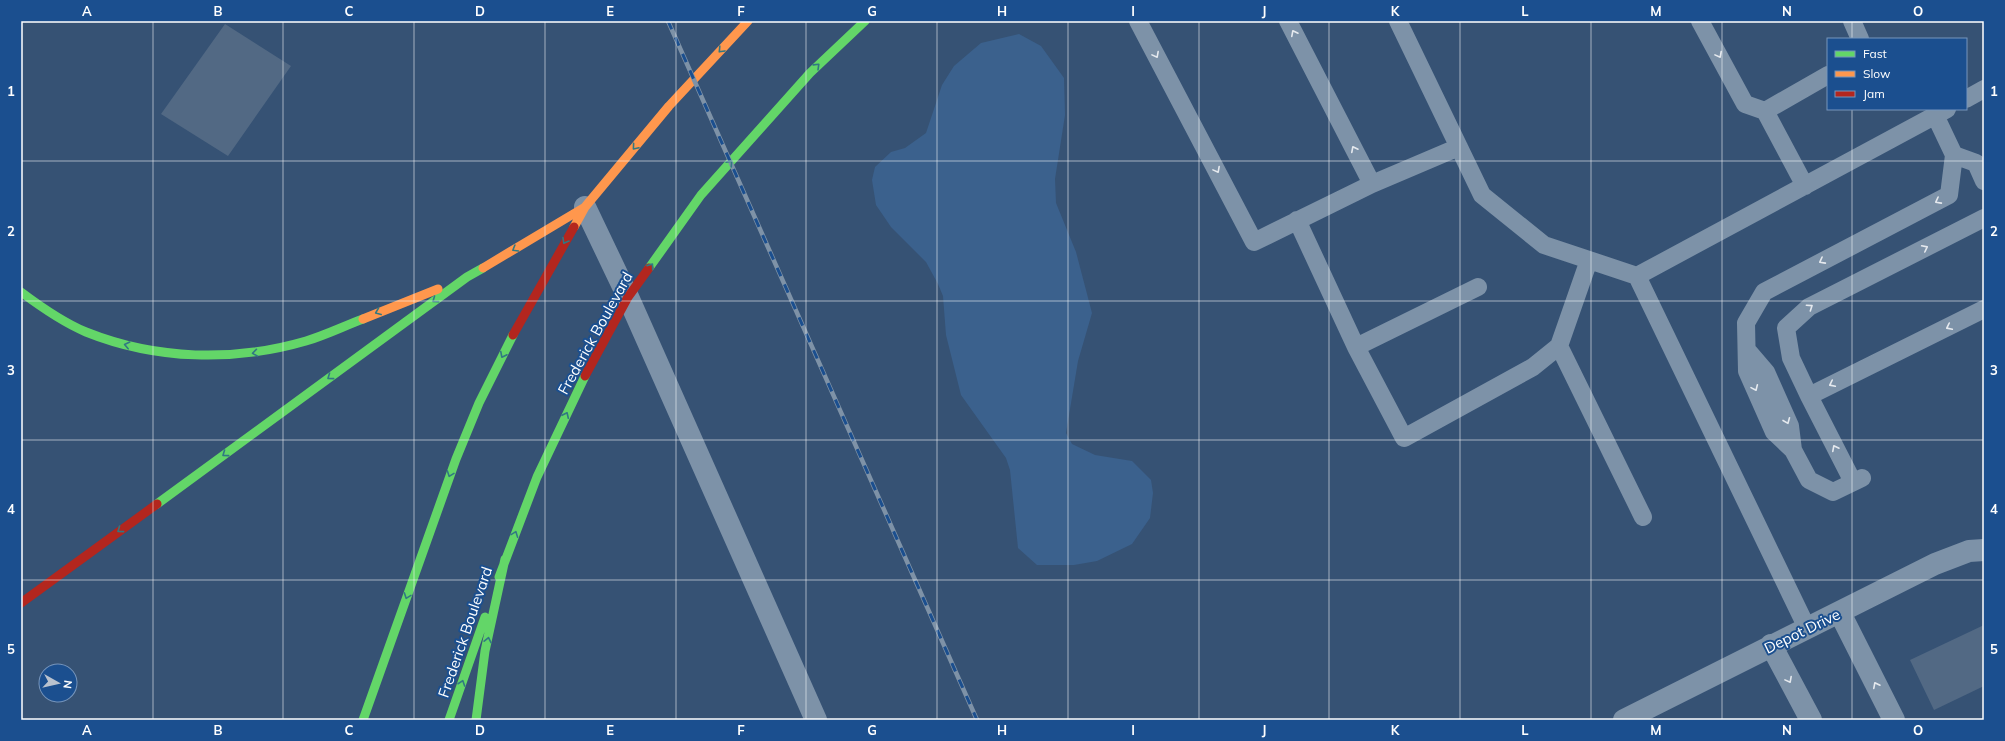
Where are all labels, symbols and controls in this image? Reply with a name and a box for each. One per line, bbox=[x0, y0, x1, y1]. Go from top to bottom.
text: A bbox=[82, 3, 92, 19]
text: B bbox=[214, 3, 223, 19]
text: C bbox=[345, 3, 354, 19]
text: D bbox=[475, 3, 485, 19]
text: E bbox=[606, 3, 614, 19]
text: F bbox=[737, 3, 745, 19]
text: G bbox=[867, 3, 877, 19]
text: H bbox=[997, 3, 1007, 19]
text: I bbox=[1131, 3, 1135, 19]
text: J bbox=[1262, 3, 1266, 19]
text: K bbox=[1391, 3, 1401, 19]
text: L bbox=[1521, 3, 1529, 19]
text: M bbox=[1650, 3, 1662, 19]
text: N bbox=[1782, 3, 1792, 19]
text: O bbox=[1913, 3, 1923, 19]
one-way arrow bbox=[1291, 30, 1299, 38]
legend bbox=[1827, 38, 1967, 110]
one-way arrow bbox=[719, 45, 726, 52]
text: Fast bbox=[1863, 46, 1887, 61]
one-way arrow bbox=[1151, 51, 1159, 59]
one-way arrow bbox=[1714, 51, 1721, 59]
one-way arrow bbox=[812, 64, 820, 71]
text: Slow bbox=[1863, 66, 1891, 81]
text: 1 bbox=[7, 83, 15, 99]
text: 1 bbox=[1990, 83, 1998, 99]
text: Jam bbox=[1863, 86, 1885, 101]
one-way arrow bbox=[632, 142, 639, 149]
one-way arrow bbox=[1351, 146, 1359, 153]
one-way arrow bbox=[726, 160, 733, 168]
one-way arrow bbox=[1212, 166, 1219, 174]
one-way arrow bbox=[1934, 196, 1942, 204]
text: 2 bbox=[7, 223, 15, 239]
text: 2 bbox=[1990, 223, 1998, 239]
one-way arrow bbox=[563, 237, 570, 244]
one-way arrow bbox=[512, 244, 519, 251]
one-way arrow bbox=[1921, 245, 1928, 253]
one-way arrow bbox=[1819, 256, 1827, 264]
one-way arrow bbox=[646, 263, 653, 270]
street label: Frederick Boulevard bbox=[553, 268, 637, 398]
one-way arrow bbox=[433, 296, 440, 303]
one-way arrow bbox=[1805, 305, 1812, 312]
one-way arrow bbox=[375, 308, 382, 316]
one-way arrow bbox=[1946, 322, 1953, 329]
one-way arrow bbox=[123, 342, 130, 350]
one-way arrow bbox=[252, 348, 258, 357]
one-way arrow bbox=[500, 351, 508, 358]
text: 3 bbox=[7, 362, 15, 378]
text: 3 bbox=[1990, 362, 1998, 378]
one-way arrow bbox=[328, 372, 335, 379]
one-way arrow bbox=[1829, 379, 1837, 387]
one-way arrow bbox=[1750, 384, 1758, 392]
one-way arrow bbox=[561, 412, 569, 419]
one-way arrow bbox=[1783, 417, 1791, 424]
one-way arrow bbox=[1832, 444, 1840, 452]
one-way arrow bbox=[223, 449, 230, 456]
one-way arrow bbox=[447, 470, 455, 477]
text: 4 bbox=[7, 501, 15, 517]
text: 4 bbox=[1990, 501, 1998, 517]
one-way arrow bbox=[117, 525, 124, 533]
one-way arrow bbox=[510, 531, 518, 538]
street label: Frederick Boulevard bbox=[434, 564, 496, 700]
one-way arrow bbox=[403, 592, 411, 599]
street label: Depot Drive bbox=[1761, 604, 1843, 658]
one-way arrow bbox=[483, 637, 491, 643]
text: 5 bbox=[7, 641, 15, 657]
text: 5 bbox=[1990, 641, 1998, 657]
north arrow bbox=[38, 663, 78, 703]
one-way arrow bbox=[1785, 676, 1792, 683]
text: N bbox=[60, 679, 75, 689]
one-way arrow bbox=[457, 680, 466, 687]
one-way arrow bbox=[1873, 682, 1881, 689]
text: A bbox=[82, 722, 92, 738]
text: B bbox=[214, 722, 223, 738]
text: C bbox=[345, 722, 354, 738]
text: D bbox=[475, 722, 485, 738]
text: E bbox=[606, 722, 614, 738]
text: F bbox=[737, 722, 745, 738]
text: G bbox=[867, 722, 877, 738]
text: H bbox=[997, 722, 1007, 738]
text: I bbox=[1131, 722, 1135, 738]
text: J bbox=[1262, 722, 1266, 738]
text: K bbox=[1391, 722, 1401, 738]
text: L bbox=[1521, 722, 1529, 738]
text: M bbox=[1650, 722, 1662, 738]
text: N bbox=[1782, 722, 1792, 738]
text: O bbox=[1913, 722, 1923, 738]

